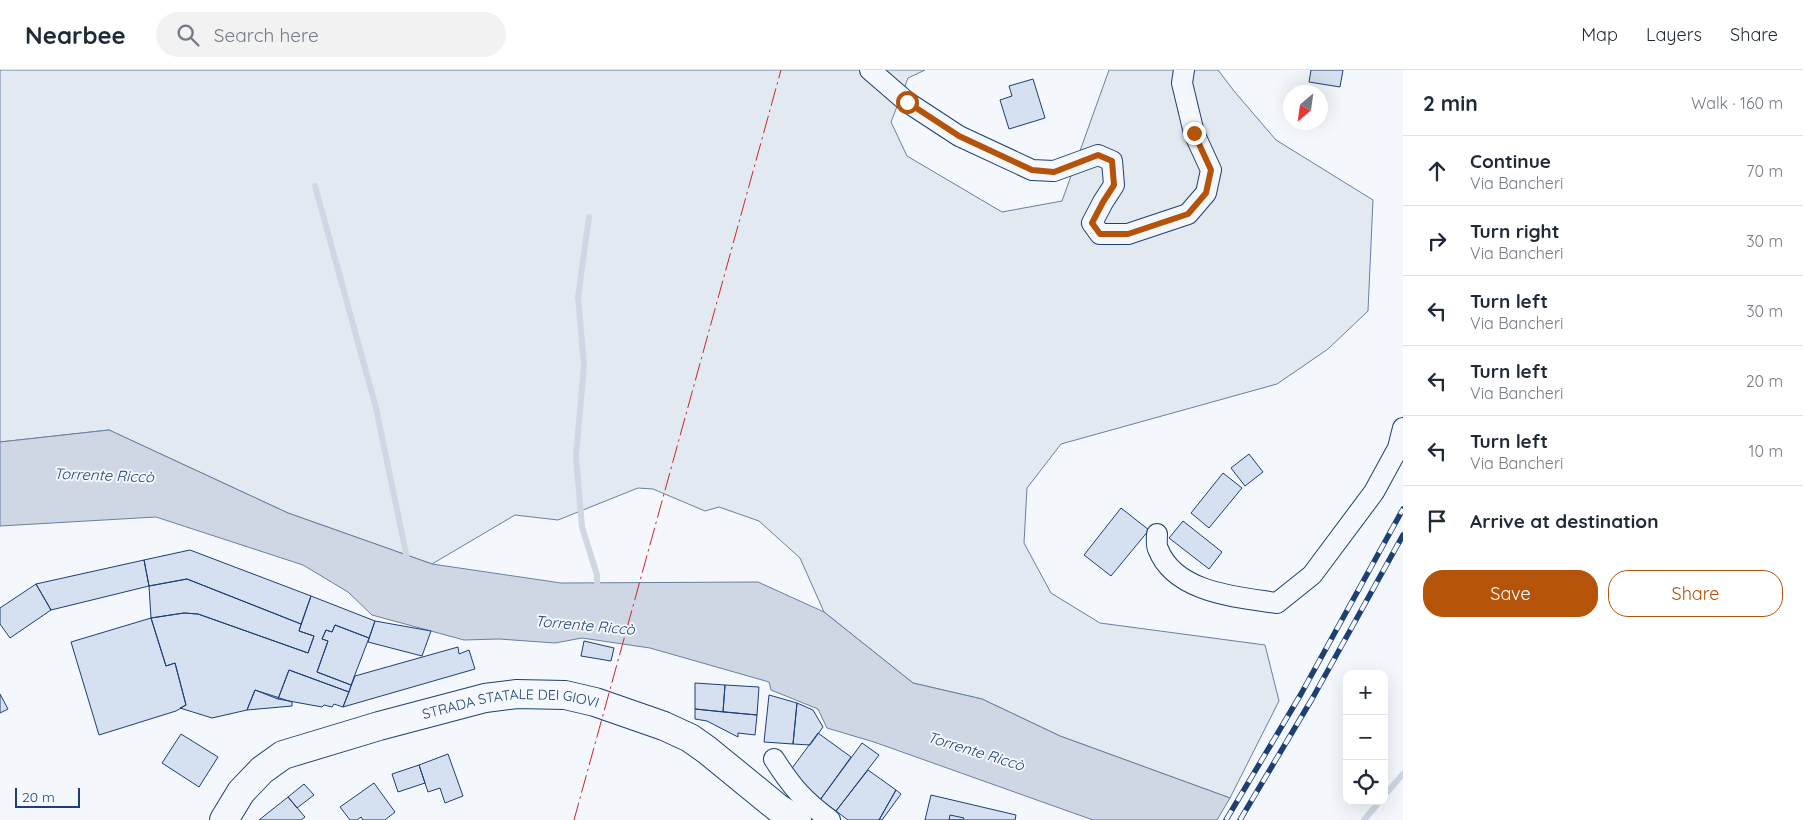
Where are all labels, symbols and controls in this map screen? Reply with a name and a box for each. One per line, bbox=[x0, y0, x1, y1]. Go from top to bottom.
search box bbox=[156, 12, 506, 57]
text: Nearbee bbox=[25, 20, 126, 50]
icon: search bbox=[174, 21, 202, 49]
text: Search here bbox=[214, 23, 319, 47]
text: Map bbox=[1581, 23, 1618, 46]
text: Layers bbox=[1646, 23, 1702, 46]
text: Share bbox=[1730, 23, 1778, 46]
north arrow bbox=[1283, 85, 1328, 130]
text: 2 min bbox=[1423, 90, 1478, 116]
route start bbox=[896, 91, 919, 114]
text: Walk · 160 m bbox=[1691, 93, 1783, 113]
route end bbox=[1183, 122, 1206, 145]
text: Continue bbox=[1470, 149, 1551, 173]
icon: ahead bbox=[1423, 157, 1451, 185]
text: 70 m bbox=[1746, 161, 1783, 181]
text: Via Bancheri bbox=[1470, 173, 1564, 193]
text: Turn right bbox=[1470, 219, 1559, 243]
icon: right bbox=[1423, 227, 1451, 255]
text: 30 m bbox=[1746, 231, 1783, 251]
text: Via Bancheri bbox=[1470, 243, 1564, 263]
text: Turn left bbox=[1470, 289, 1548, 313]
icon: left bbox=[1423, 297, 1451, 325]
text: 30 m bbox=[1746, 301, 1783, 321]
text: Via Bancheri bbox=[1470, 313, 1564, 333]
text: Turn left bbox=[1470, 359, 1548, 383]
icon: left bbox=[1423, 367, 1451, 395]
text: 20 m bbox=[1746, 371, 1783, 391]
text: Via Bancheri bbox=[1470, 383, 1564, 403]
text: Turn left bbox=[1470, 429, 1548, 453]
icon: left bbox=[1423, 437, 1451, 465]
text: 10 m bbox=[1749, 441, 1783, 461]
text: Via Bancheri bbox=[1470, 453, 1564, 473]
water label: Torrente Riccò bbox=[54, 464, 155, 486]
icon: arrive bbox=[1423, 507, 1451, 535]
text: Arrive at destination bbox=[1470, 509, 1659, 533]
button: Save bbox=[1423, 570, 1598, 617]
button: Share bbox=[1608, 570, 1783, 617]
water label: Torrente Riccò bbox=[534, 611, 637, 639]
map controls bbox=[1343, 670, 1388, 805]
button: + bbox=[1343, 670, 1388, 715]
street label: STRADA STATALE DEI GIOVI bbox=[420, 685, 602, 723]
button: − bbox=[1343, 715, 1388, 760]
water label: Torrente Riccò bbox=[925, 727, 1028, 775]
button: locate bbox=[1343, 760, 1388, 805]
scale bar bbox=[15, 785, 80, 808]
text: 20 m bbox=[22, 788, 55, 806]

